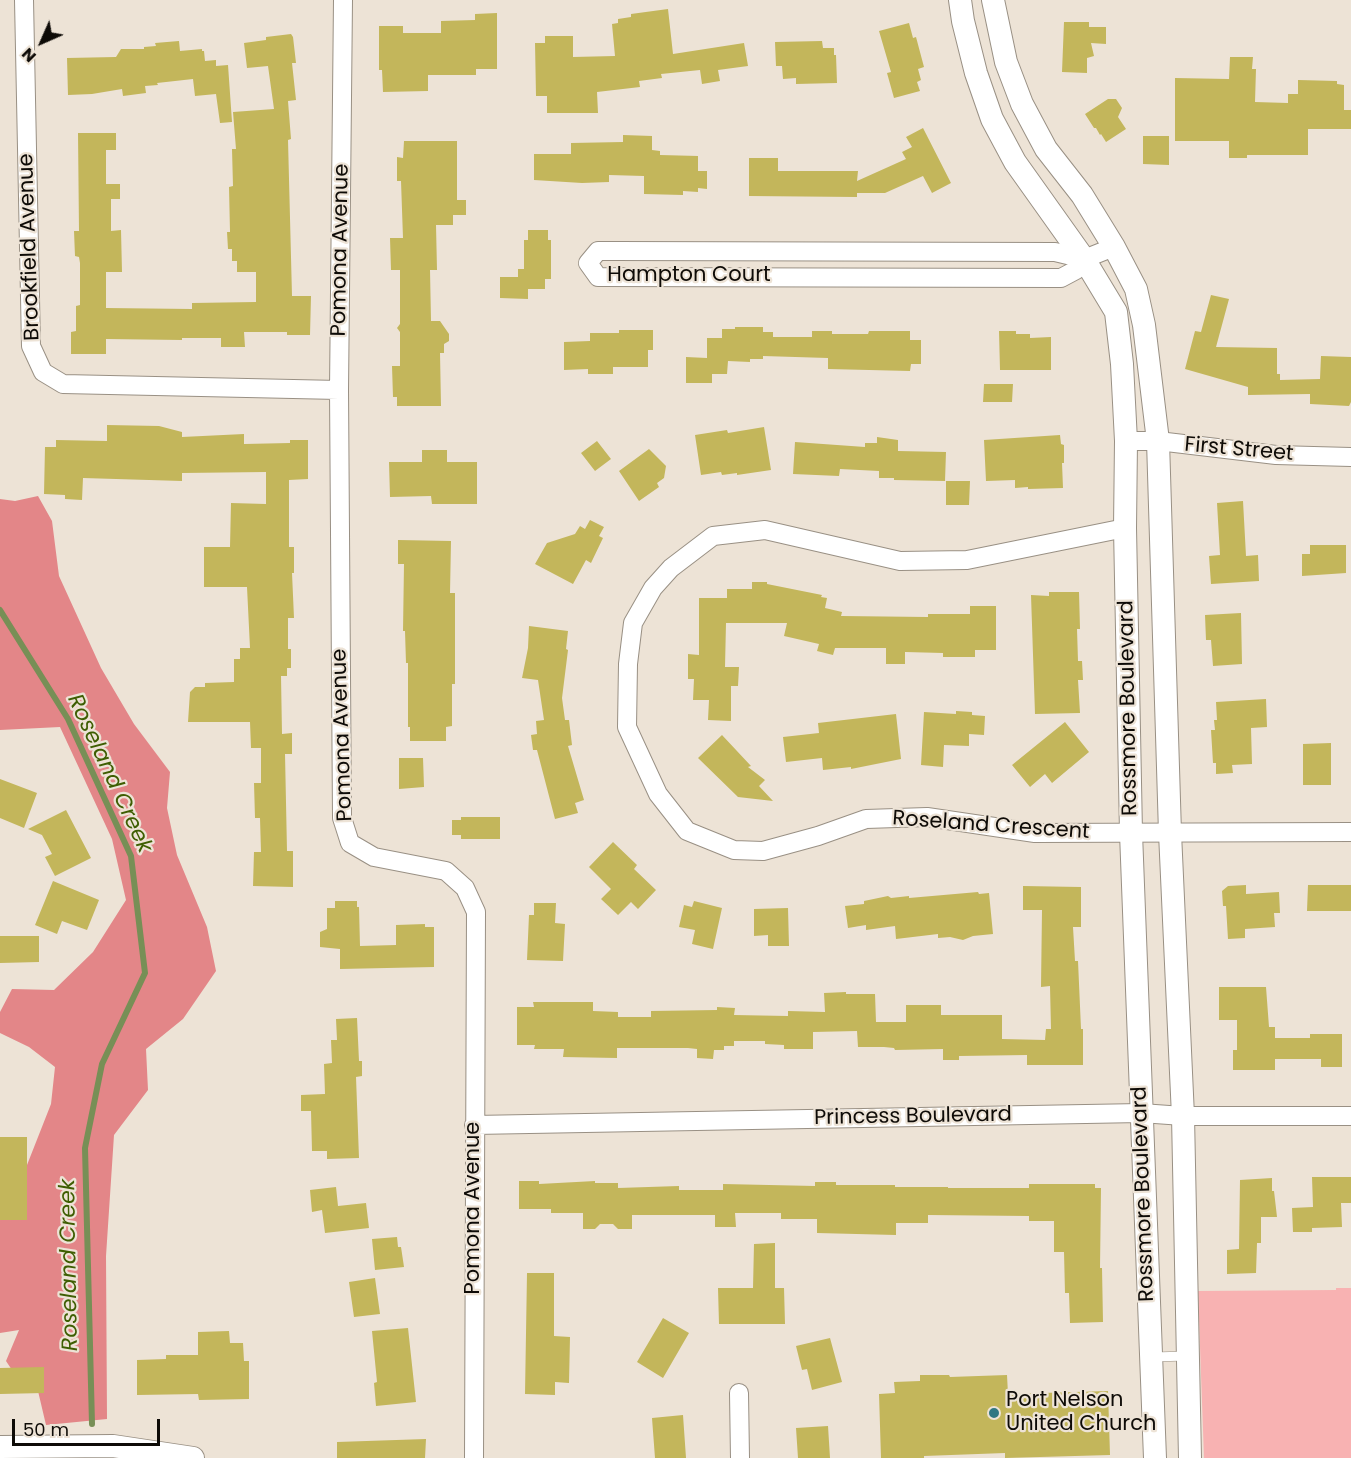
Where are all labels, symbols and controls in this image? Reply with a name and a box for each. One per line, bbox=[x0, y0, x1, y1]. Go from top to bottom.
north arrow bbox=[12, 12, 72, 72]
text: N bbox=[17, 43, 41, 67]
street label: Brookfield Avenue bbox=[14, 153, 46, 341]
street label: Pomona Avenue bbox=[327, 163, 355, 337]
street label: Hampton Court bbox=[607, 263, 771, 289]
street label: First Street bbox=[1183, 433, 1295, 467]
street label: Rossmore Boulevard bbox=[1115, 600, 1143, 816]
street label: Pomona Avenue bbox=[327, 648, 359, 822]
water label: Roseland Creek bbox=[61, 690, 157, 858]
street label: Roseland Crescent bbox=[892, 807, 1090, 845]
street label: Rossmore Boulevard bbox=[1128, 1086, 1160, 1302]
street label: Princess Boulevard bbox=[814, 1103, 1012, 1131]
street label: Pomona Avenue bbox=[461, 1122, 487, 1294]
water label: Roseland Creek bbox=[55, 1179, 85, 1351]
place label: Port Nelson United Church bbox=[1006, 1388, 1156, 1438]
marker: Port Nelson United Church bbox=[987, 1406, 1001, 1420]
scale bar bbox=[15, 1407, 164, 1445]
text: 50 m bbox=[23, 1417, 69, 1442]

